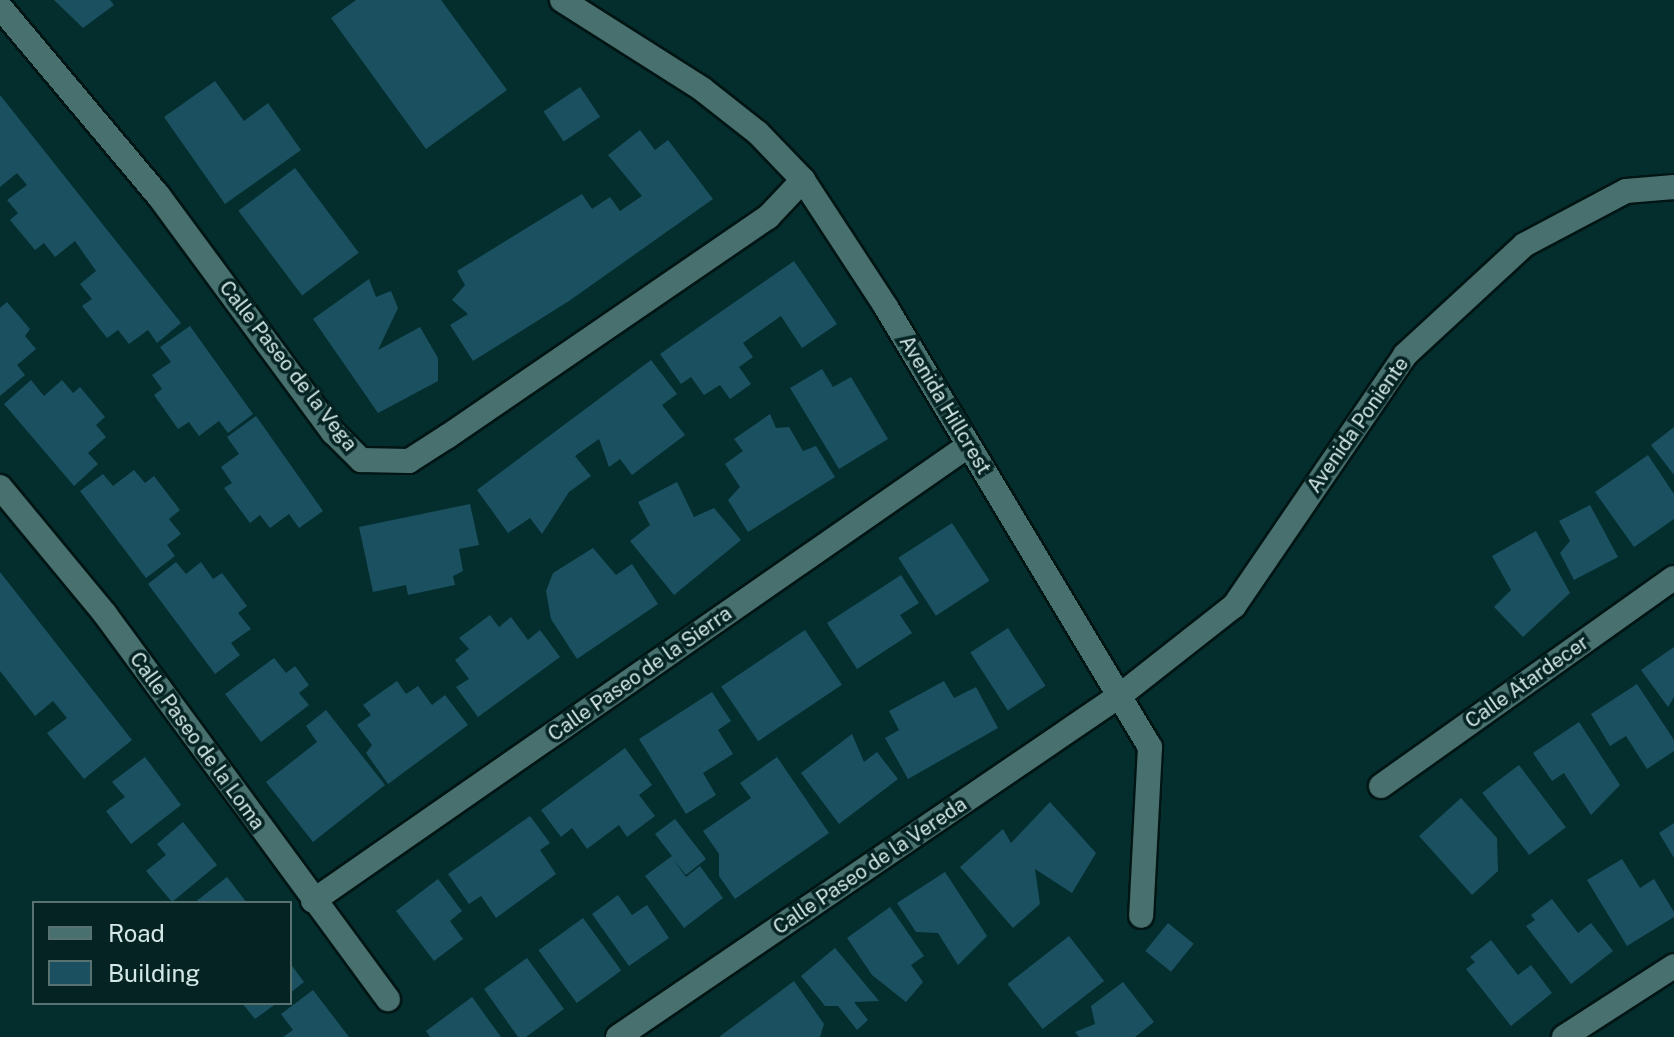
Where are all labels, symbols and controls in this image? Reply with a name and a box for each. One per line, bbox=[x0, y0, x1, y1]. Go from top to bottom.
street label: Calle Paseo de la Vega bbox=[214, 276, 362, 456]
street label: Avenida Hillcrest bbox=[894, 331, 996, 479]
street label: Avenida Poniente bbox=[1302, 353, 1414, 497]
street label: Calle Paseo de la Sierra bbox=[543, 601, 737, 747]
street label: Calle Atardecer bbox=[1461, 631, 1593, 733]
street label: Calle Paseo de la Loma bbox=[124, 647, 270, 835]
street label: Calle Paseo de la Vereda bbox=[768, 792, 972, 940]
legend bbox=[32, 901, 292, 1005]
text: Road bbox=[108, 919, 165, 947]
text: Building bbox=[108, 959, 200, 987]

